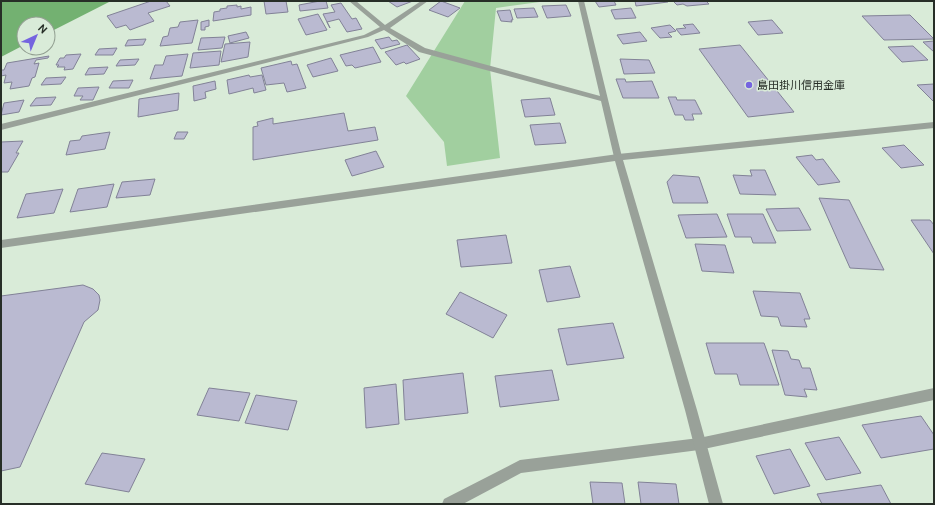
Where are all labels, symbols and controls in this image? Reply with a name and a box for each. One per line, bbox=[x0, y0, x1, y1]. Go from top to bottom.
north arrow bbox=[16, 16, 56, 56]
text: N bbox=[35, 21, 51, 37]
place label: 島田掛川信用金庫 bbox=[757, 78, 845, 92]
marker: 島田掛川信用金庫 bbox=[744, 80, 754, 90]

